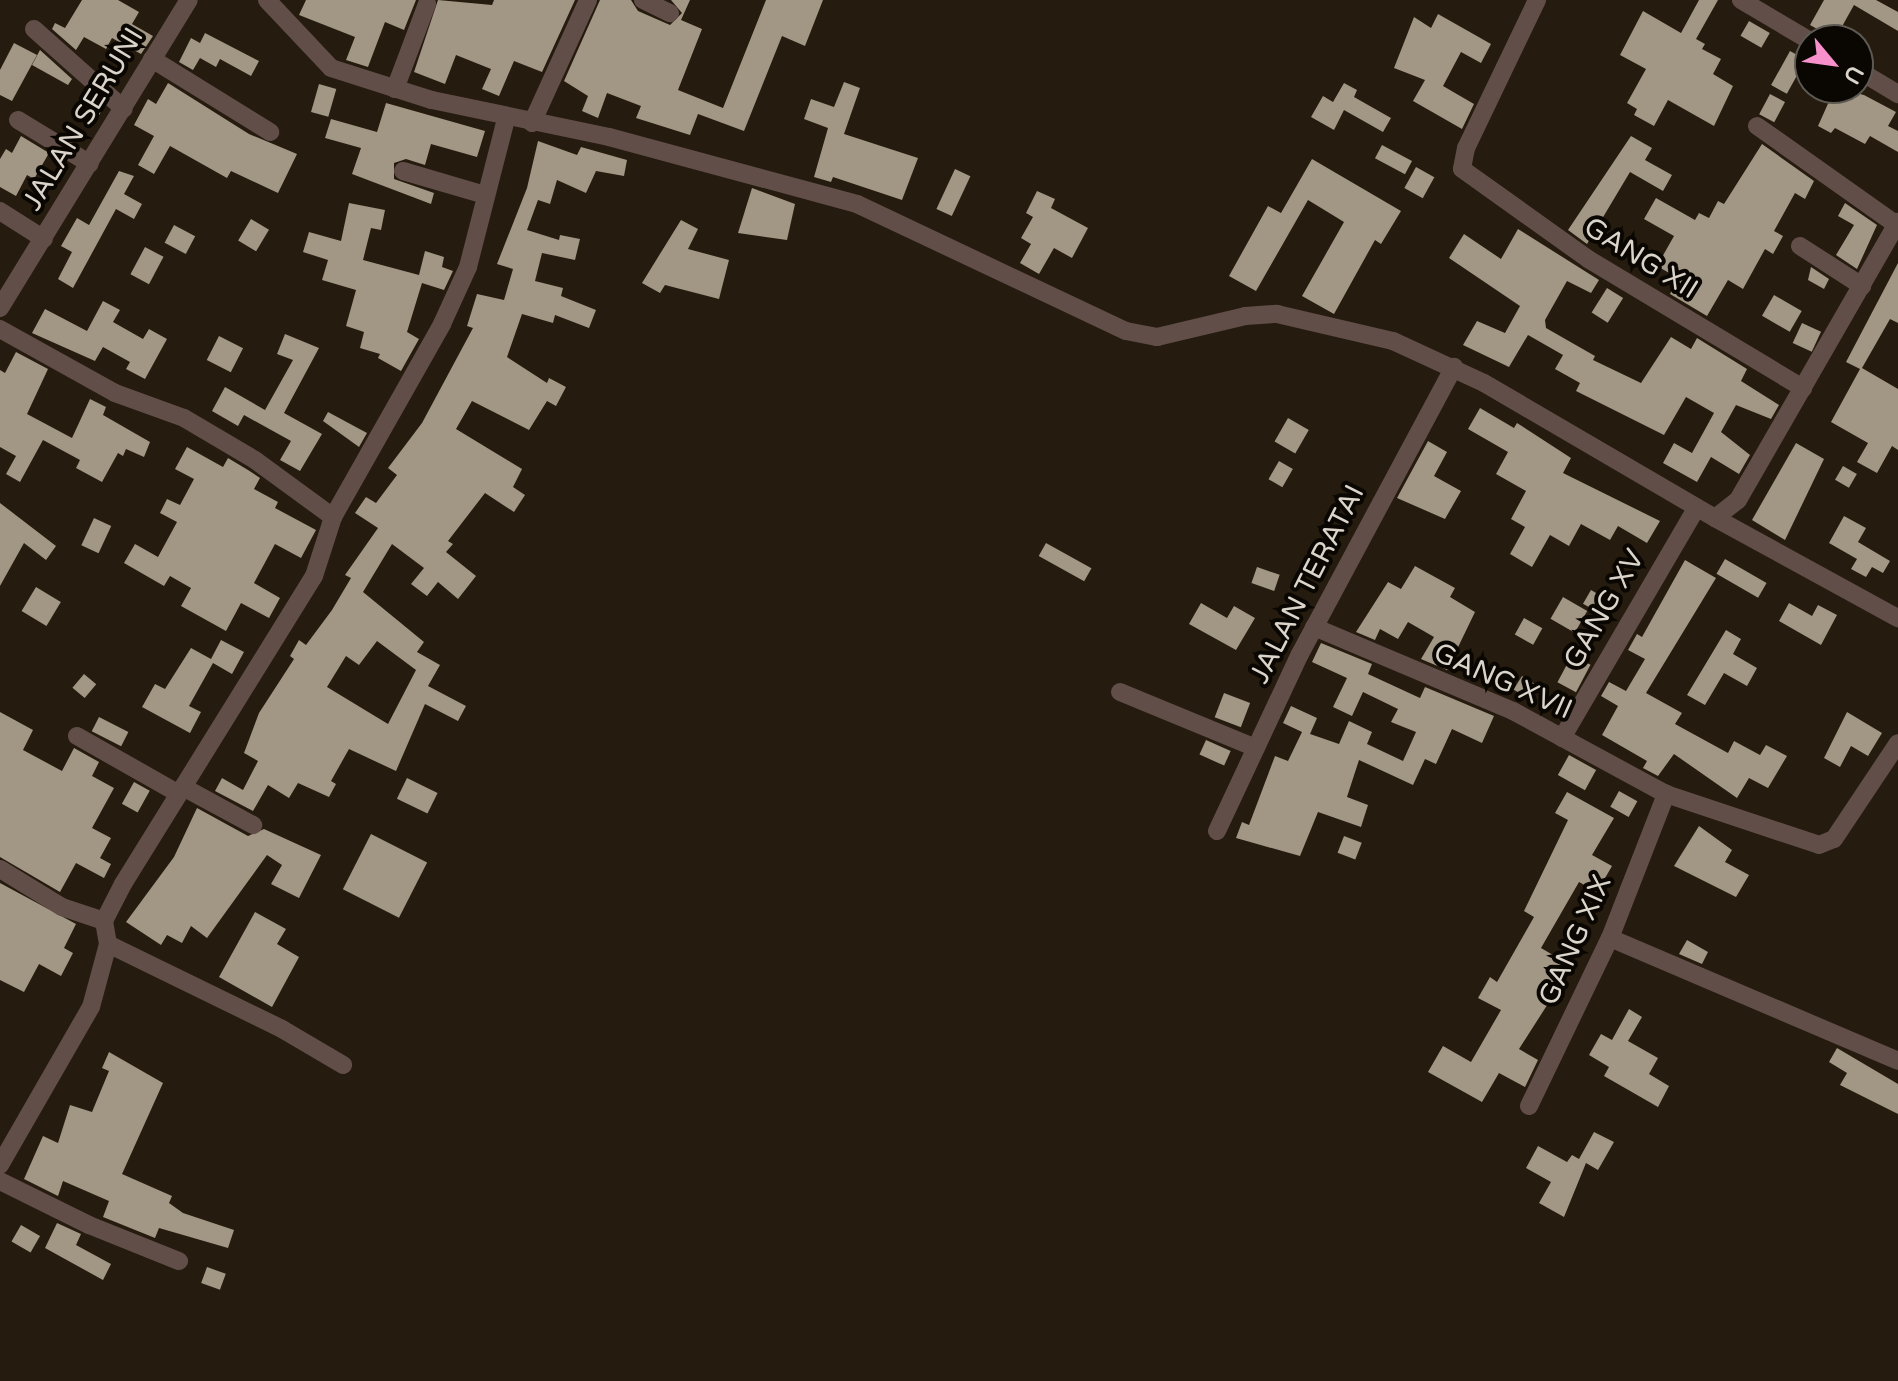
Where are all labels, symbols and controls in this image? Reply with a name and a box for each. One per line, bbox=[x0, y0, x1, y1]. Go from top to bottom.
street label: JALAN SERUNI bbox=[15, 22, 151, 216]
north arrow bbox=[1794, 24, 1874, 104]
text: U bbox=[1838, 61, 1869, 88]
street label: GANG XII bbox=[1578, 210, 1704, 306]
street label: JALAN TERATAI bbox=[1242, 479, 1372, 689]
street label: GANG XV bbox=[1556, 543, 1652, 675]
street label: GANG XVII bbox=[1429, 636, 1577, 726]
street label: GANG XIX bbox=[1531, 870, 1619, 1010]

